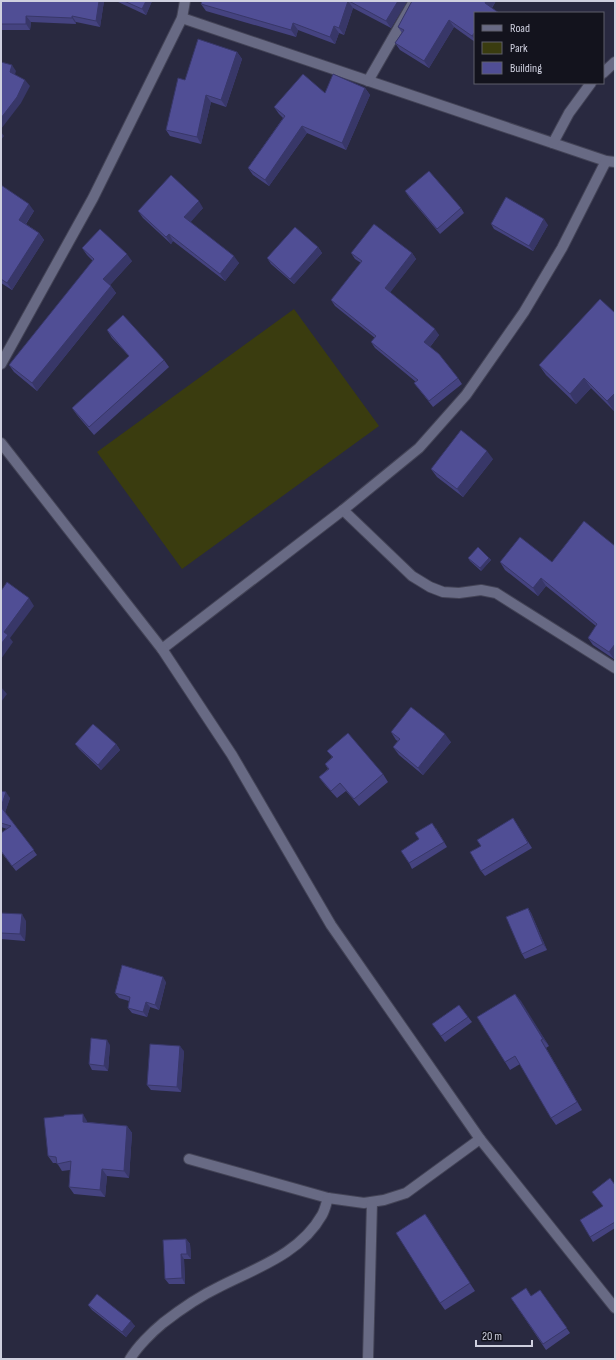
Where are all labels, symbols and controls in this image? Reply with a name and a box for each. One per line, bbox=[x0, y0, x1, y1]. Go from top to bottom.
legend bbox=[474, 12, 604, 84]
text: Road bbox=[510, 21, 530, 36]
text: Park bbox=[510, 41, 528, 56]
text: Building bbox=[510, 61, 542, 76]
scale bar bbox=[476, 1322, 532, 1348]
text: 20 m bbox=[482, 1329, 502, 1344]

